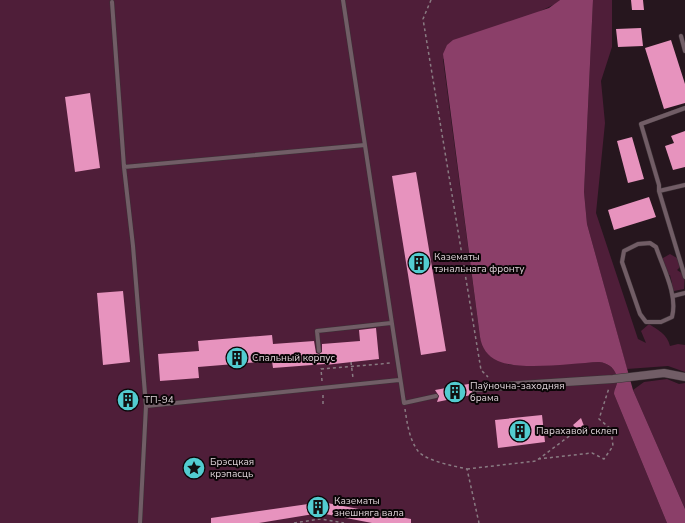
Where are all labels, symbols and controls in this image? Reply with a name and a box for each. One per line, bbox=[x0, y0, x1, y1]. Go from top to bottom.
building icon: Казематы тэнальнага фронту bbox=[406, 250, 432, 276]
place label: Казематы тэнальнага фронту bbox=[434, 250, 525, 276]
building icon: Спальный корпус bbox=[224, 345, 250, 371]
place label: Спальный корпус bbox=[252, 351, 336, 365]
building icon: Паўночна-заходняя брама bbox=[442, 379, 468, 405]
place label: Паўночна-заходняя брама bbox=[470, 379, 565, 405]
building icon: ТП-94 bbox=[115, 387, 141, 413]
place label: ТП-94 bbox=[144, 393, 174, 407]
building icon: Парахавой склеп bbox=[507, 418, 533, 444]
place label: Парахавой склеп bbox=[536, 424, 618, 438]
place icon: Брэсцкая крэпасць bbox=[181, 455, 207, 481]
place label: Брэсцкая крэпасць bbox=[210, 455, 254, 481]
building icon: Казематы знешняга вала bbox=[305, 494, 331, 520]
place label: Казематы знешняга вала bbox=[334, 494, 404, 520]

